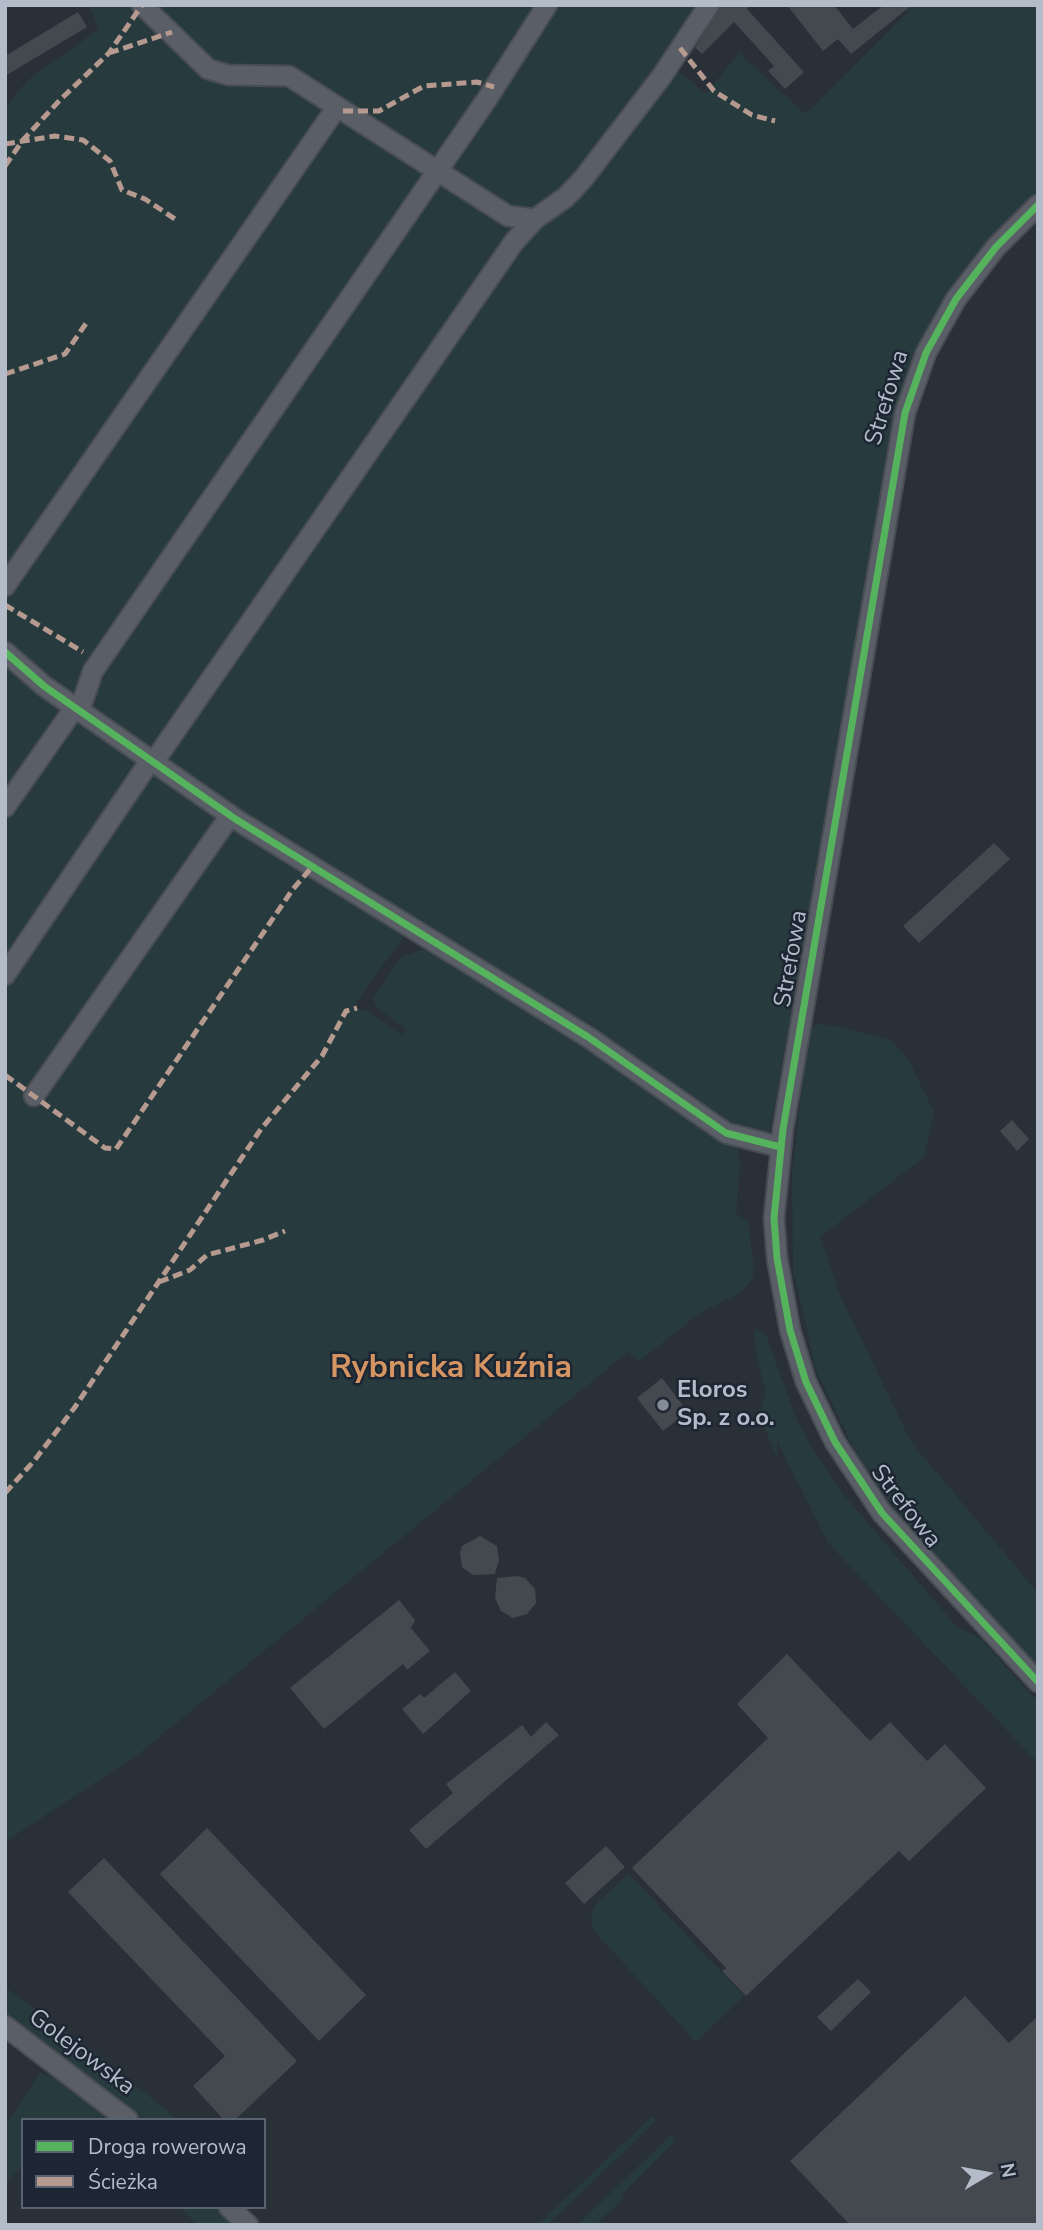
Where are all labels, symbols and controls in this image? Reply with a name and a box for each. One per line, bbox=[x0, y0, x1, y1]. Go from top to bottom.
street label: Strefowa bbox=[860, 347, 916, 449]
street label: Strefowa bbox=[769, 908, 815, 1010]
district label: Rybnicka Kuźnia bbox=[330, 1350, 572, 1388]
place label: Eloros Sp. z o.o. bbox=[677, 1377, 775, 1433]
marker: Eloros Sp. z o.o. bbox=[655, 1397, 671, 1413]
street label: Strefowa bbox=[864, 1460, 946, 1554]
street label: Golejowska bbox=[22, 2004, 140, 2102]
legend bbox=[21, 2118, 266, 2209]
text: Droga rowerowa bbox=[88, 2133, 247, 2161]
north arrow bbox=[952, 2139, 1022, 2209]
text: N bbox=[994, 2161, 1022, 2180]
text: Ścieżka bbox=[88, 2168, 158, 2196]

